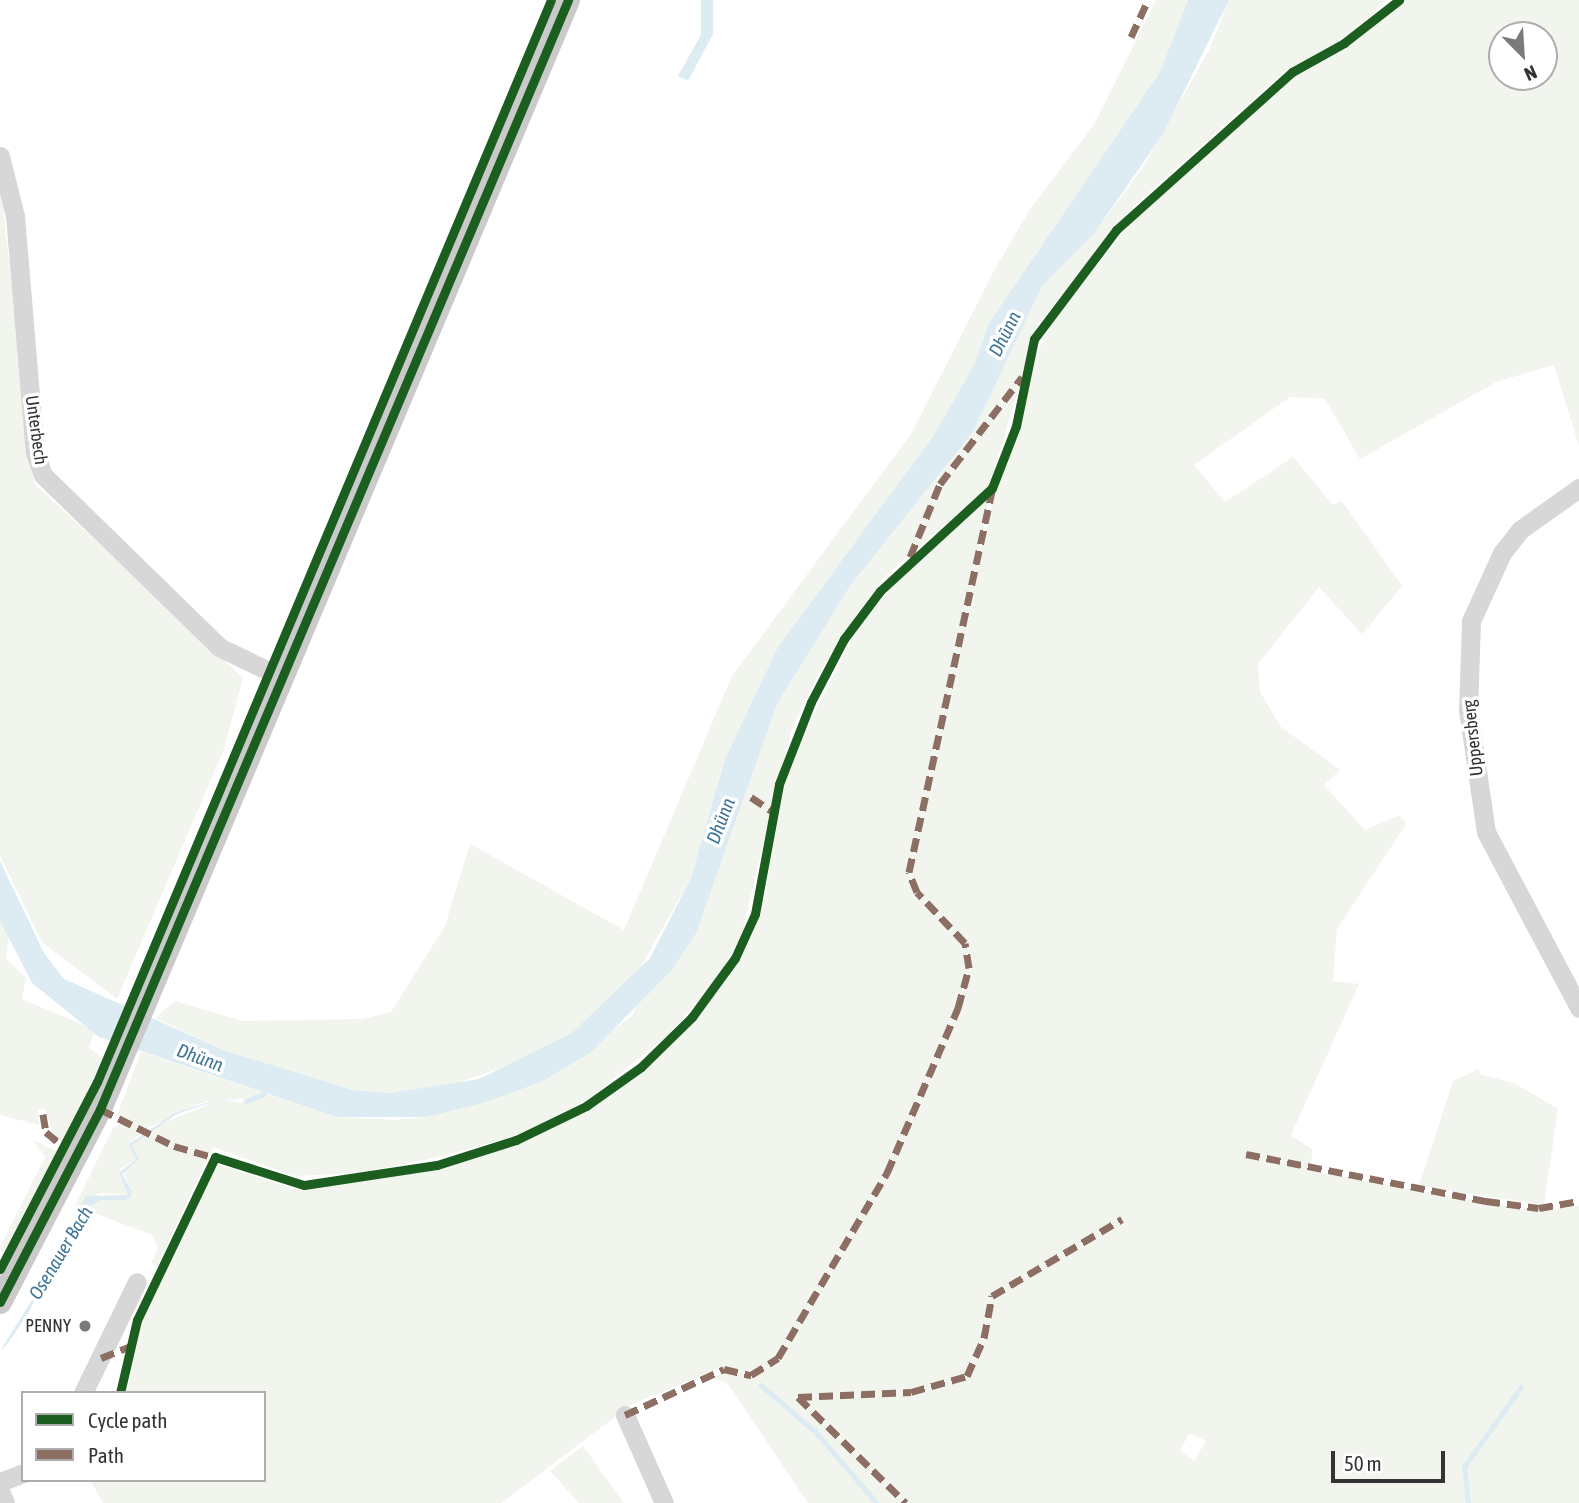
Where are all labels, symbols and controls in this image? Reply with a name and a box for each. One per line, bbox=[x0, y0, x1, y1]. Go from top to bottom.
north arrow bbox=[1488, 21, 1558, 91]
text: N bbox=[1521, 61, 1540, 86]
water label: Dhünn bbox=[984, 308, 1026, 360]
street label: Unterbech bbox=[20, 394, 52, 466]
street label: Uppersberg bbox=[1458, 699, 1488, 777]
water label: Dhünn bbox=[702, 795, 740, 847]
water label: Dhünn bbox=[174, 1039, 226, 1077]
water label: Osenauer Bach bbox=[24, 1202, 98, 1304]
place label: PENNY bbox=[25, 1315, 71, 1337]
marker: PENNY bbox=[77, 1318, 93, 1334]
legend bbox=[21, 1391, 266, 1482]
text: Cycle path bbox=[88, 1408, 167, 1432]
scale bar bbox=[1334, 1436, 1448, 1480]
text: Path bbox=[88, 1443, 124, 1467]
text: 50 m bbox=[1344, 1451, 1382, 1475]

